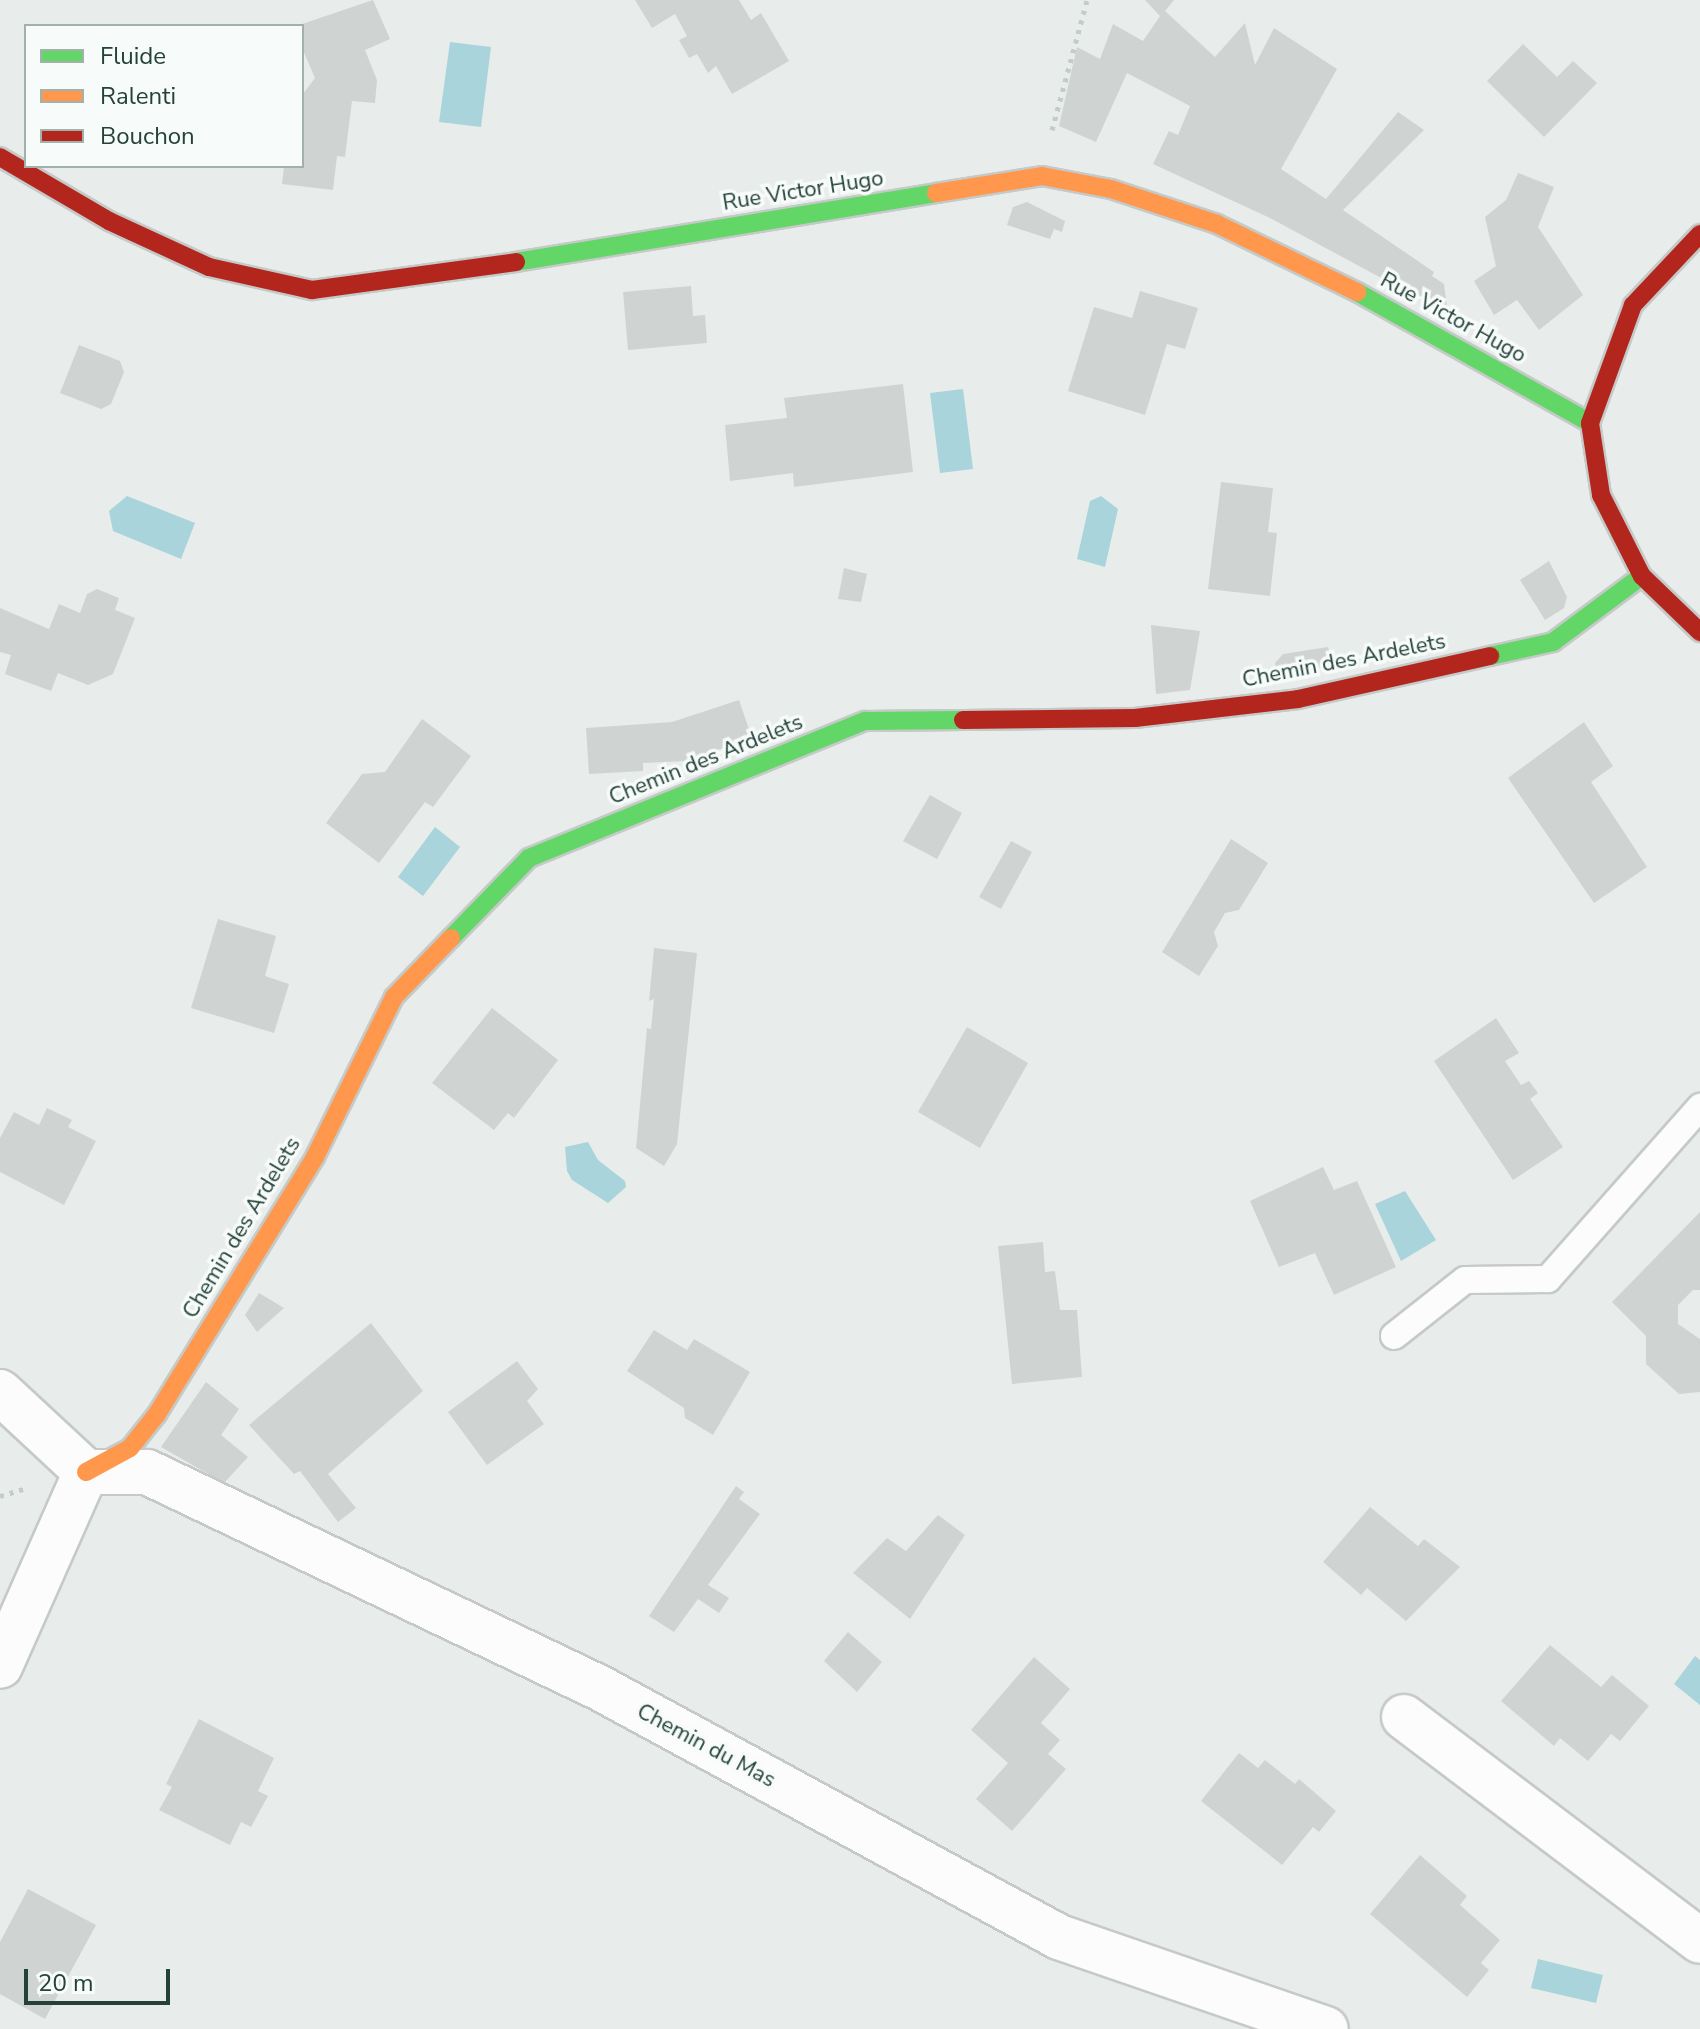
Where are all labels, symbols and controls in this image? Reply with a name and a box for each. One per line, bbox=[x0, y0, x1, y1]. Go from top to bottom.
legend bbox=[24, 24, 304, 168]
text: Fluide bbox=[100, 40, 166, 72]
text: Ralenti bbox=[100, 80, 176, 112]
text: Bouchon bbox=[100, 120, 195, 152]
street label: Rue Victor Hugo bbox=[721, 165, 885, 217]
street label: Rue Victor Hugo bbox=[1376, 267, 1530, 369]
street label: Chemin des Ardelets bbox=[1240, 628, 1448, 694]
street label: Chemin des Ardelets bbox=[605, 709, 807, 811]
street label: Chemin des Ardelets bbox=[177, 1133, 307, 1323]
street label: Chemin du Mas bbox=[632, 1698, 780, 1794]
scale bar bbox=[28, 1953, 174, 2003]
text: 20 m bbox=[38, 1967, 94, 1999]

